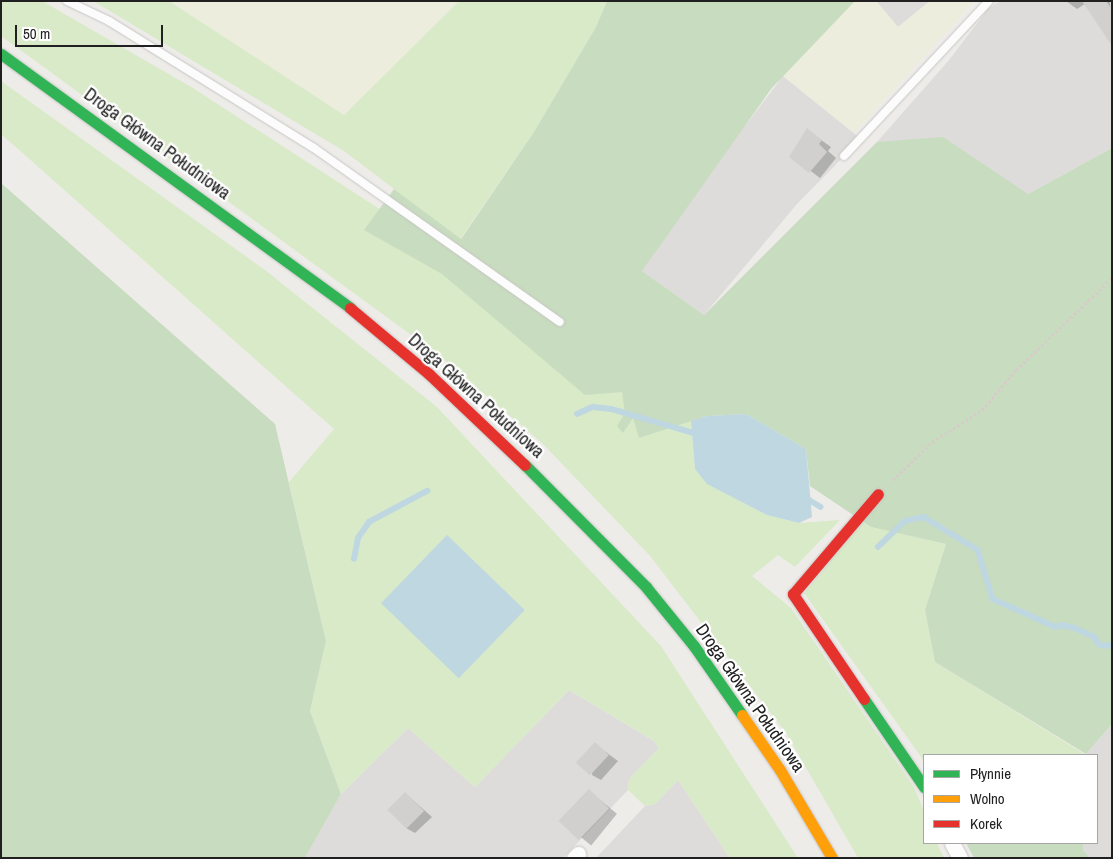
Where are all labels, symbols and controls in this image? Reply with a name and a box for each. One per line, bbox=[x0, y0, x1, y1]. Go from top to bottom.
scale bar bbox=[18, 15, 165, 47]
text: 50 m bbox=[23, 23, 50, 44]
street label: Droga Główna Południowa bbox=[80, 84, 234, 204]
street label: Droga Główna Południowa bbox=[404, 329, 548, 463]
street label: Droga Główna Południowa bbox=[691, 620, 809, 776]
legend bbox=[923, 754, 1098, 844]
text: Płynnie bbox=[970, 763, 1011, 784]
text: Wolno bbox=[970, 788, 1005, 809]
text: Korek bbox=[970, 813, 1002, 834]

